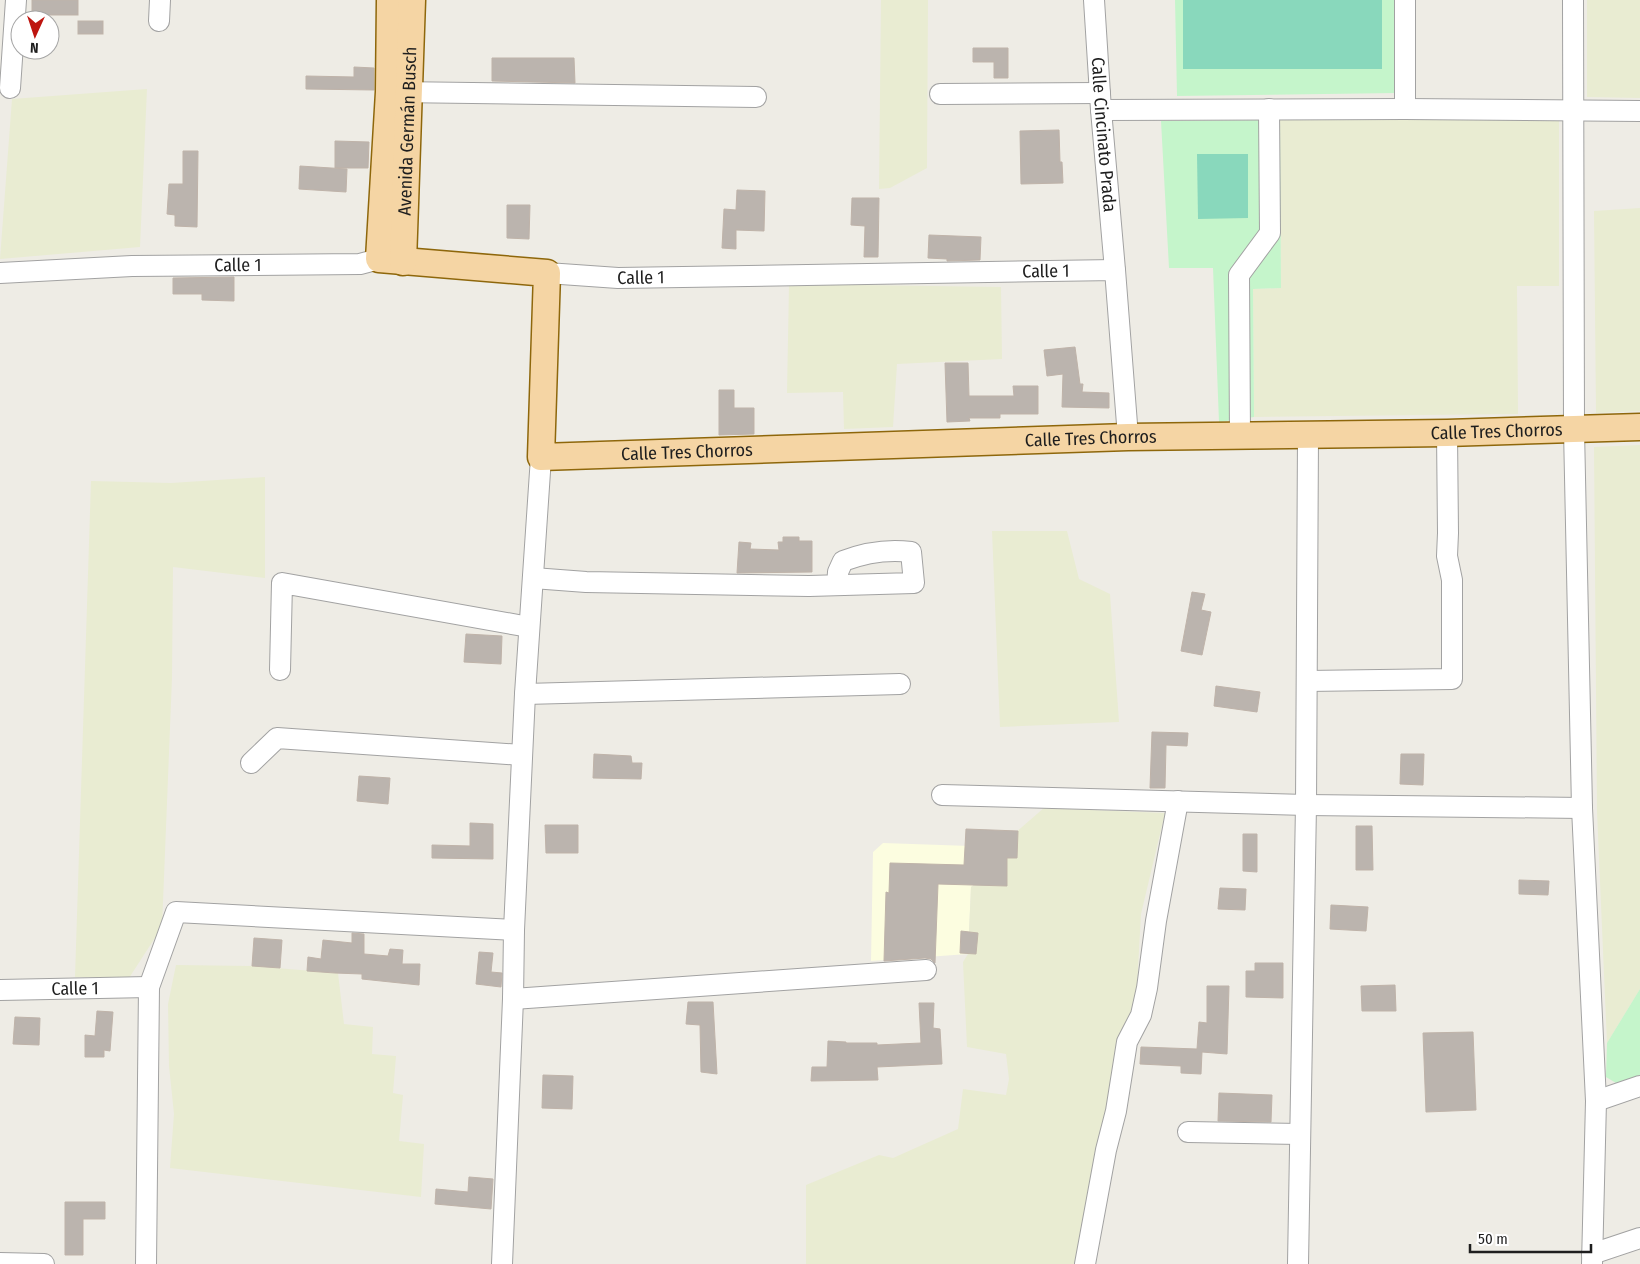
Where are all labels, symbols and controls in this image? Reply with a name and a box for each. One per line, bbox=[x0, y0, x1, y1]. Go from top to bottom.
north arrow bbox=[10, 10, 60, 60]
text: N bbox=[30, 39, 39, 56]
street label: Avenida Germán Busch bbox=[394, 46, 421, 216]
street label: Calle Cincinato Prada bbox=[1087, 56, 1121, 213]
street label: Calle 1 bbox=[214, 254, 262, 276]
street label: Calle 1 bbox=[1022, 260, 1070, 282]
street label: Calle 1 bbox=[617, 266, 665, 289]
street label: Calle Tres Chorros bbox=[1431, 418, 1563, 444]
street label: Calle Tres Chorros bbox=[1024, 426, 1157, 452]
street label: Calle Tres Chorros bbox=[621, 439, 753, 465]
street label: Calle 1 bbox=[51, 977, 99, 1000]
scale bar bbox=[1470, 1222, 1591, 1254]
text: 50 m bbox=[1478, 1230, 1508, 1248]

